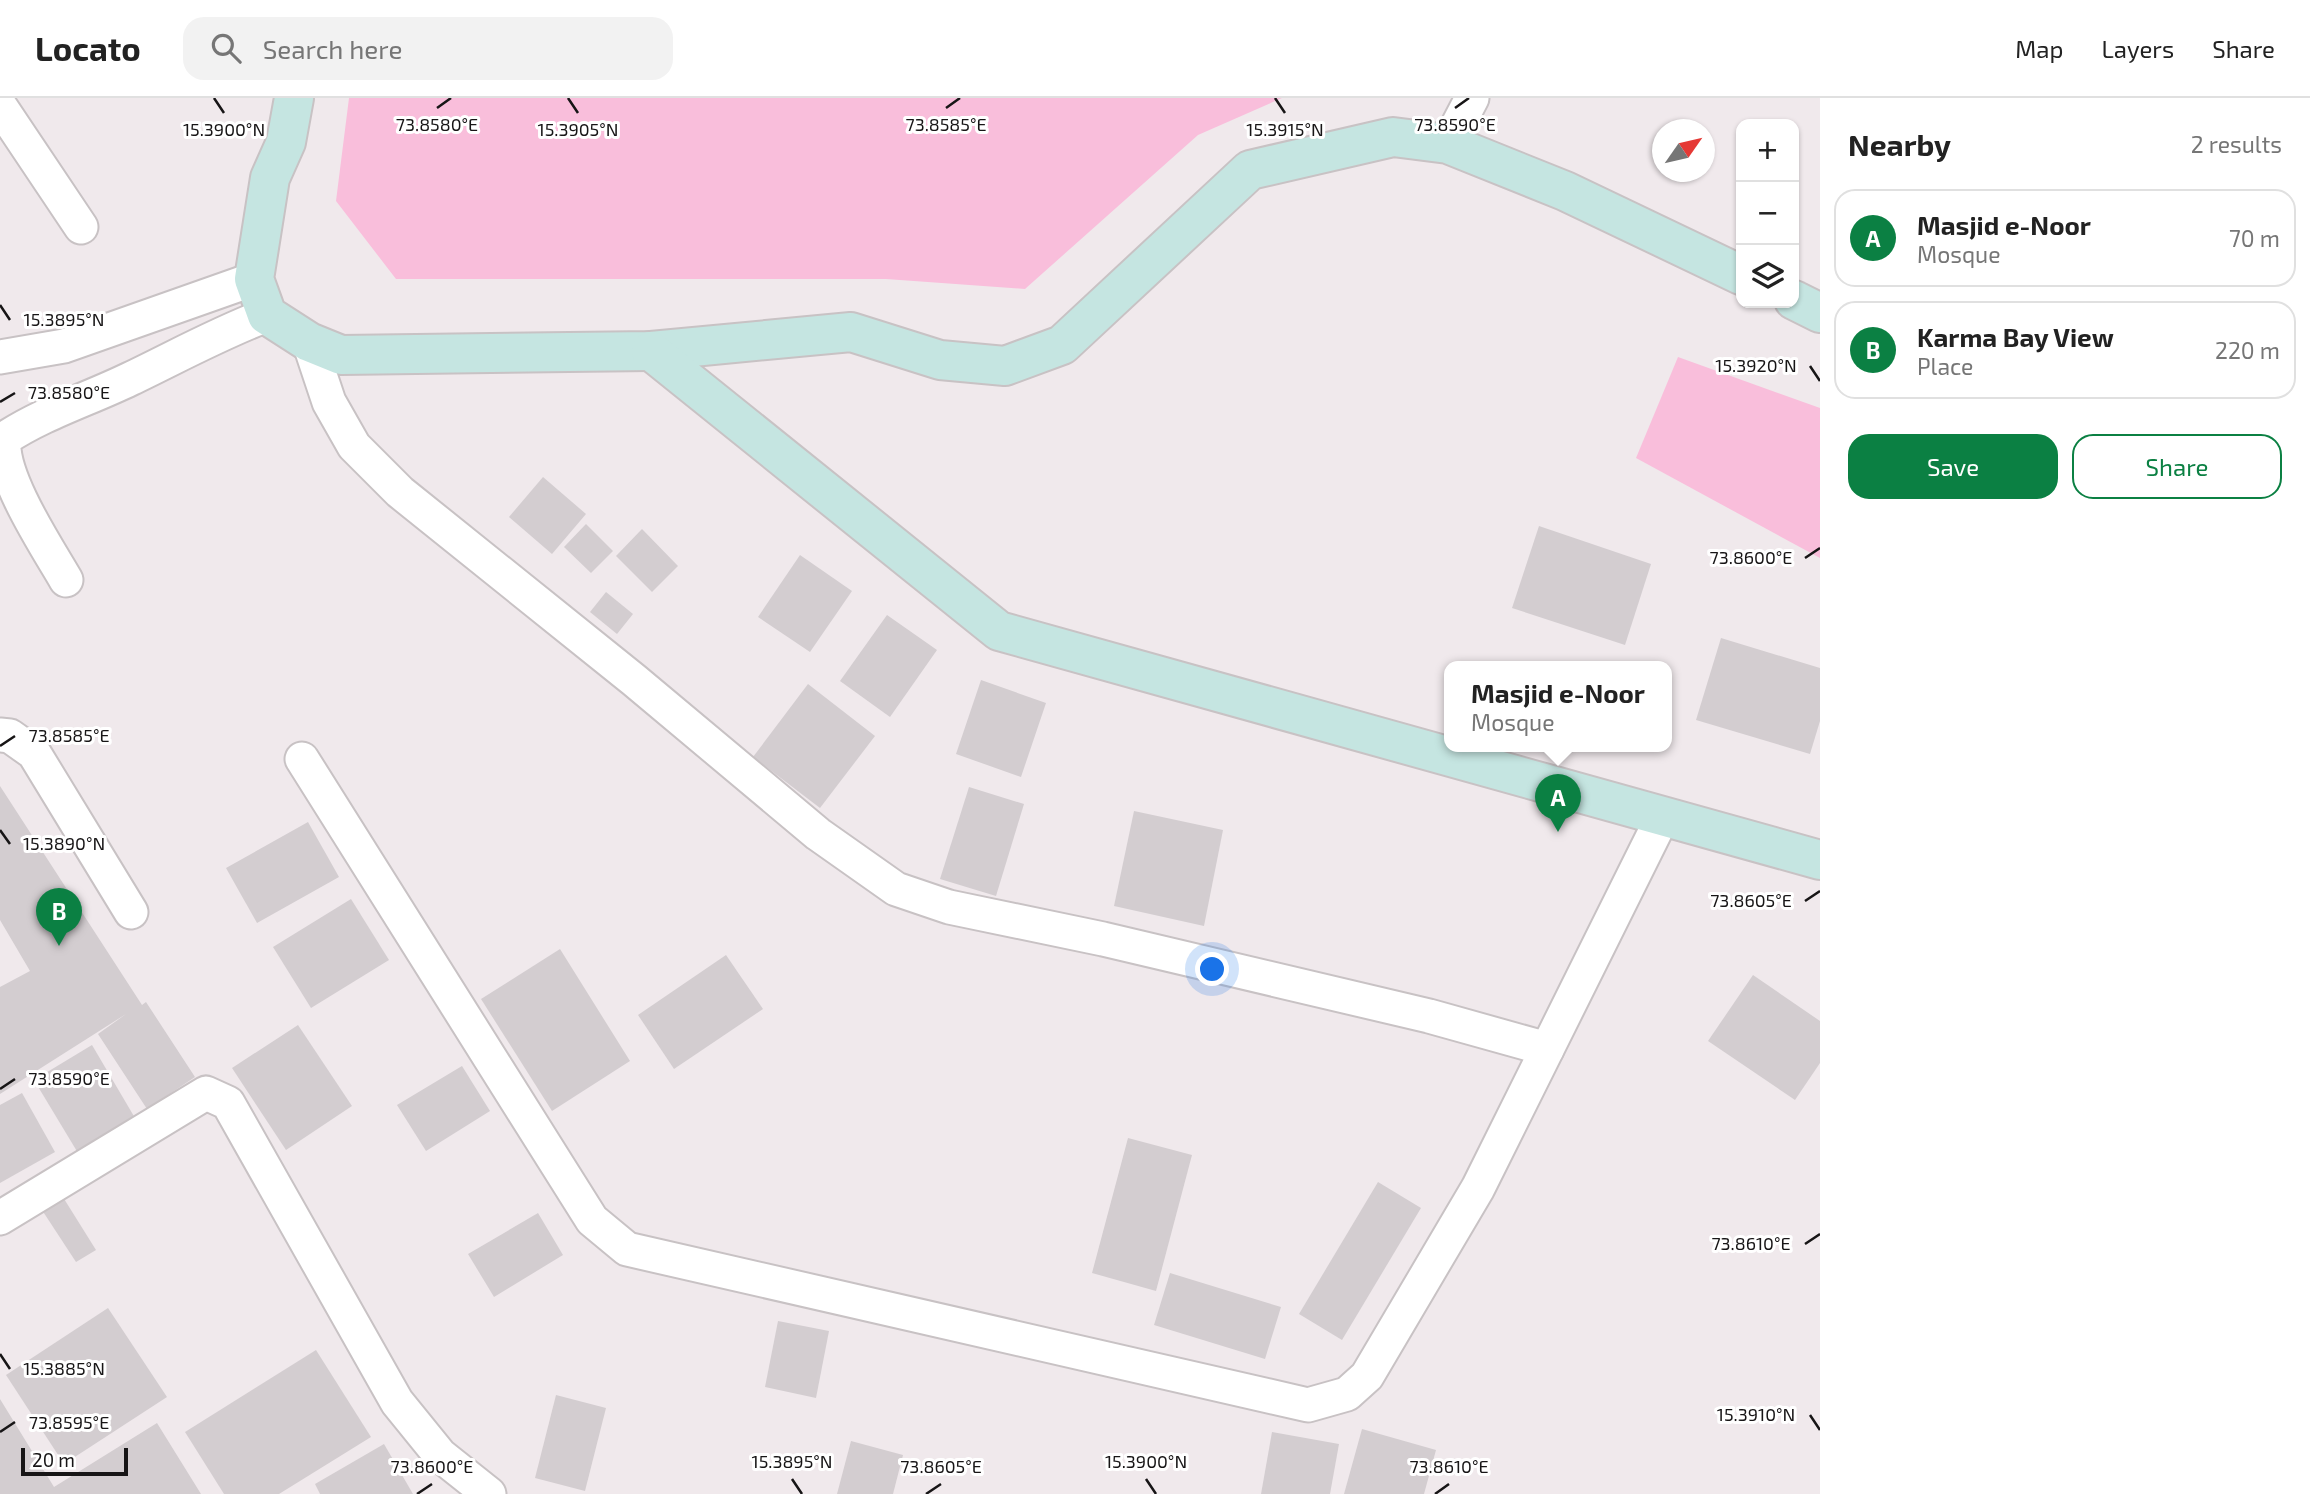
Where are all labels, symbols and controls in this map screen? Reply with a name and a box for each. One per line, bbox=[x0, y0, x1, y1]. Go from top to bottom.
search box bbox=[183, 17, 673, 80]
text: Locato bbox=[35, 28, 141, 68]
icon: search bbox=[207, 29, 245, 67]
text: Search here bbox=[263, 33, 402, 64]
text: Map bbox=[2015, 34, 2063, 63]
text: Layers bbox=[2101, 34, 2174, 63]
text: Share bbox=[2212, 34, 2275, 63]
text: 73.8580°E bbox=[396, 113, 478, 135]
text: 73.8585°E bbox=[905, 113, 987, 135]
text: 73.8590°E bbox=[1414, 113, 1496, 135]
text: 15.3900°N bbox=[183, 118, 265, 140]
text: 15.3905°N bbox=[538, 118, 618, 140]
text: 15.3915°N bbox=[1246, 118, 1324, 140]
north arrow bbox=[1652, 119, 1715, 182]
map controls bbox=[1736, 119, 1799, 308]
button: + bbox=[1736, 119, 1799, 182]
text: Nearby bbox=[1848, 126, 1951, 162]
text: 2 results bbox=[2191, 130, 2282, 158]
button: − bbox=[1736, 182, 1799, 245]
text: Masjid e-Noor bbox=[1917, 209, 2091, 240]
text: A bbox=[1865, 224, 1881, 252]
text: 70 m bbox=[2229, 224, 2280, 252]
text: Mosque bbox=[1917, 240, 2001, 268]
button: layers bbox=[1736, 245, 1799, 308]
text: 15.3895°N bbox=[23, 308, 105, 330]
text: Karma Bay View bbox=[1917, 321, 2114, 352]
text: B bbox=[1866, 336, 1880, 364]
text: 220 m bbox=[2215, 336, 2280, 364]
text: Place bbox=[1917, 352, 1973, 380]
text: 15.3920°N bbox=[1715, 354, 1797, 376]
text: 73.8580°E bbox=[28, 381, 110, 403]
button: Save bbox=[1848, 434, 2058, 499]
button: Share bbox=[2072, 434, 2282, 499]
text: 73.8600°E bbox=[1710, 546, 1792, 568]
popup bbox=[1444, 661, 1672, 752]
text: Masjid e-Noor bbox=[1471, 677, 1645, 708]
text: Mosque bbox=[1471, 708, 1555, 736]
text: 73.8585°E bbox=[28, 724, 110, 746]
pin: A bbox=[1535, 774, 1581, 832]
text: 15.3890°N bbox=[23, 832, 105, 854]
pin: B bbox=[36, 888, 82, 946]
text: 73.8605°E bbox=[1710, 889, 1792, 911]
your location bbox=[1195, 952, 1229, 986]
text: 73.8590°E bbox=[28, 1067, 110, 1089]
text: 73.8610°E bbox=[1711, 1232, 1791, 1254]
text: 15.3885°N bbox=[23, 1357, 105, 1379]
text: 15.3910°N bbox=[1717, 1403, 1795, 1425]
text: 73.8595°E bbox=[29, 1411, 109, 1433]
scale bar bbox=[21, 1445, 128, 1477]
text: 20 m bbox=[32, 1448, 75, 1471]
text: 15.3895°N bbox=[751, 1450, 833, 1472]
text: 15.3900°N bbox=[1105, 1450, 1187, 1472]
text: 73.8600°E bbox=[391, 1455, 473, 1477]
text: 73.8605°E bbox=[900, 1455, 982, 1477]
text: 73.8610°E bbox=[1409, 1455, 1489, 1477]

